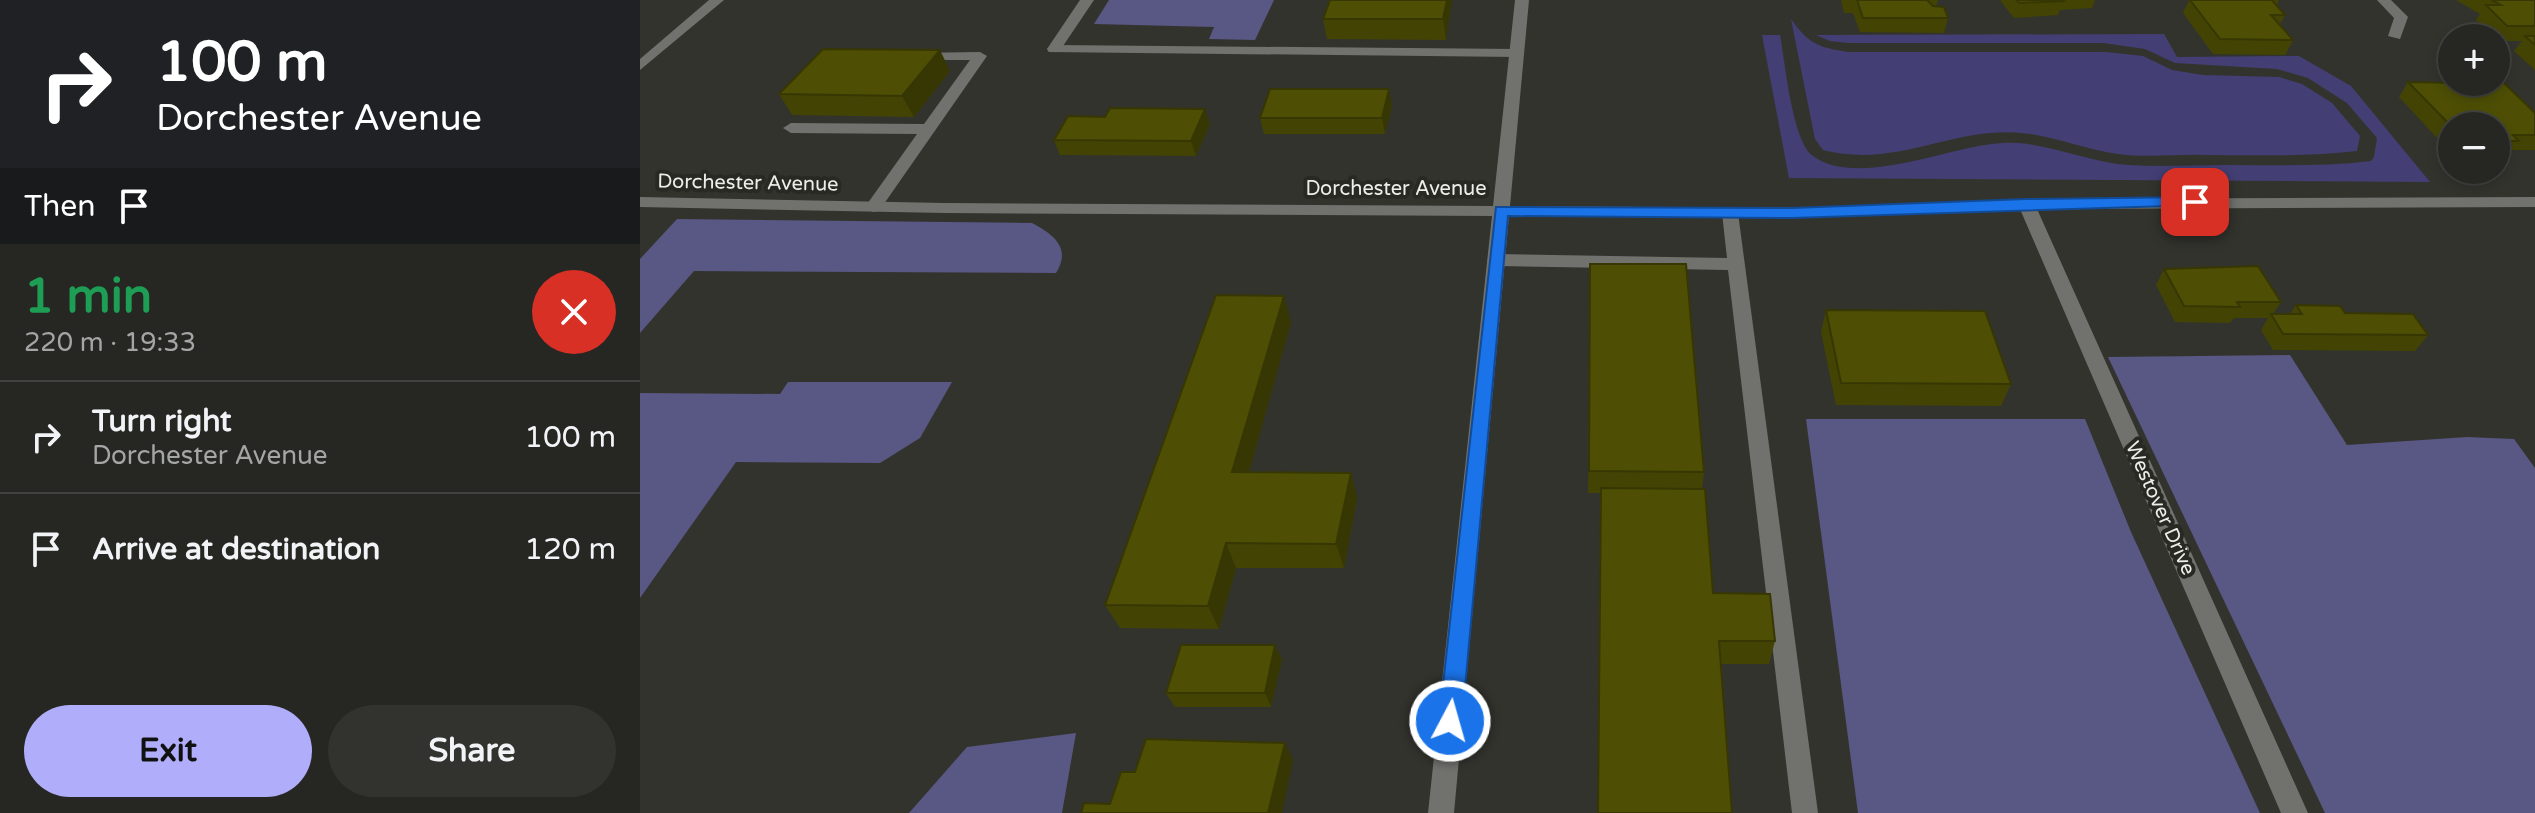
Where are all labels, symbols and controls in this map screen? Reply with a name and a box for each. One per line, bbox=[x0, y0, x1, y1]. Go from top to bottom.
map controls bbox=[2438, 24, 2510, 184]
button: + bbox=[2438, 24, 2510, 96]
text: 100 m bbox=[156, 29, 327, 96]
icon: right bbox=[24, 32, 128, 136]
text: Dorchester Avenue bbox=[156, 97, 482, 140]
button: − bbox=[2438, 112, 2510, 184]
pin bbox=[2161, 168, 2229, 236]
street label: Dorchester Avenue bbox=[657, 169, 839, 197]
street label: Dorchester Avenue bbox=[1305, 177, 1487, 201]
icon: arrive bbox=[2173, 180, 2217, 224]
icon: arrive bbox=[112, 184, 156, 228]
text: Then bbox=[24, 188, 96, 225]
text: 1 min bbox=[24, 268, 152, 326]
button: close bbox=[532, 270, 616, 354]
text: 220 m · 19:33 bbox=[24, 327, 196, 358]
text: Turn right bbox=[92, 403, 232, 440]
icon: right bbox=[24, 415, 68, 459]
text: 100 m bbox=[524, 419, 616, 456]
street label: Westover Drive bbox=[2120, 438, 2200, 579]
text: Dorchester Avenue bbox=[92, 440, 327, 471]
icon: arrive bbox=[24, 527, 68, 571]
text: Arrive at destination bbox=[92, 531, 380, 568]
text: 120 m bbox=[524, 531, 616, 568]
position arrow bbox=[1408, 679, 1492, 763]
button: Exit bbox=[24, 705, 312, 797]
button: Share bbox=[328, 705, 616, 797]

